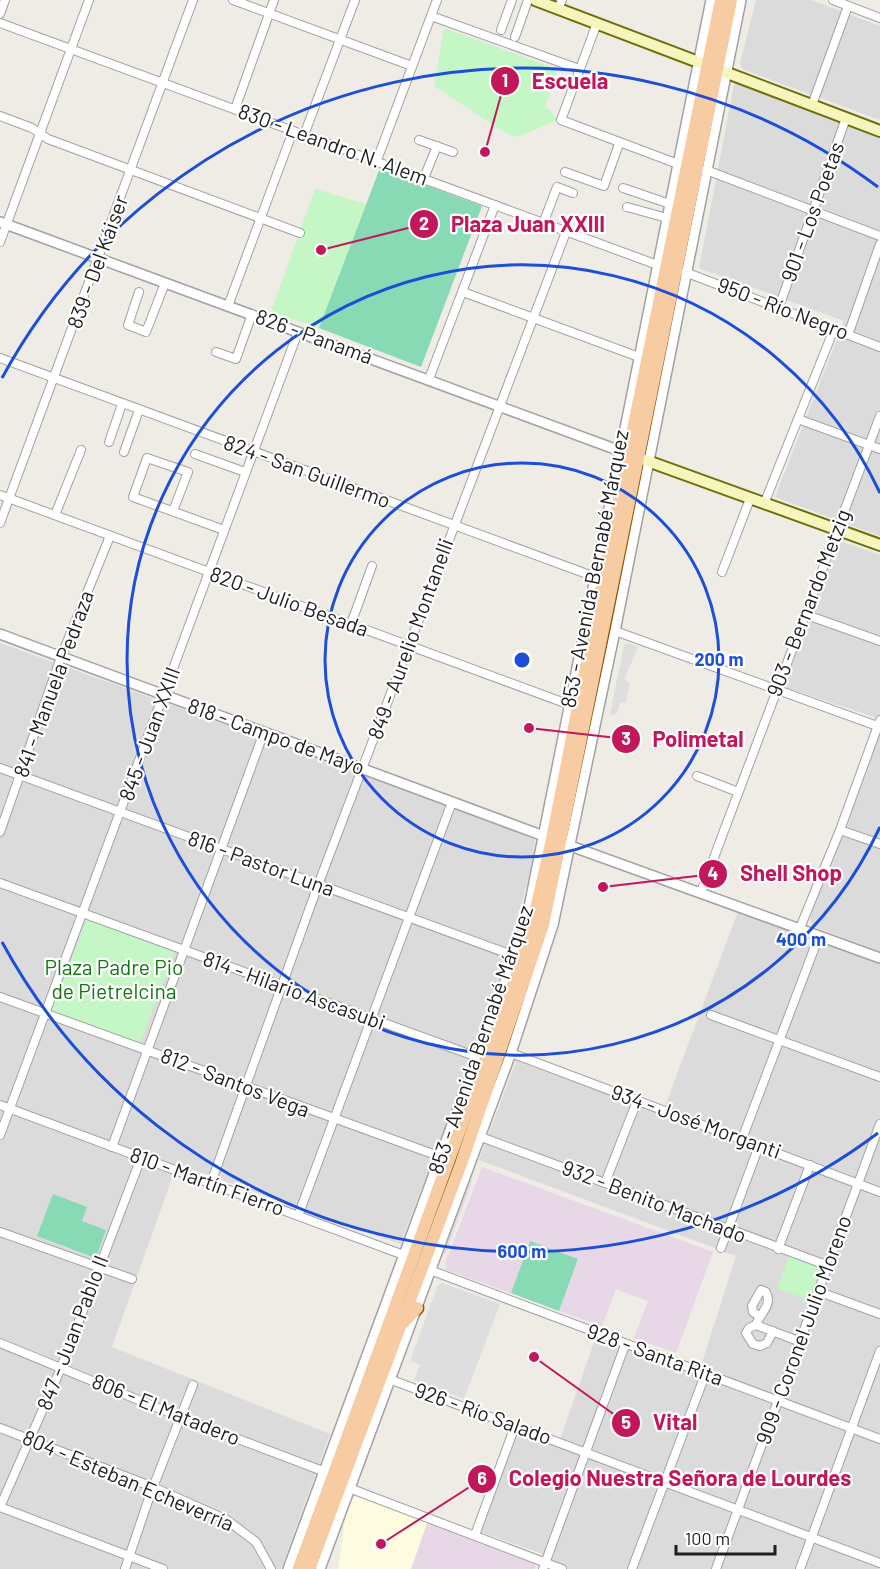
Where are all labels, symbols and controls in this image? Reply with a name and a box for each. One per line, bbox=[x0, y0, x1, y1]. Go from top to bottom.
callout: Escuela bbox=[490, 61, 621, 101]
text: Escuela bbox=[532, 67, 608, 93]
text: 1 bbox=[502, 69, 508, 91]
street label: 830 - Leandro N. Alem bbox=[235, 98, 432, 190]
street label: 901 - Los Poetas bbox=[775, 138, 848, 285]
street label: 839 - Del Káiser bbox=[61, 191, 132, 332]
callout: Plaza Juan XXIII bbox=[409, 204, 617, 244]
text: Plaza Juan XXIII bbox=[451, 210, 605, 236]
text: 2 bbox=[419, 212, 429, 234]
street label: 950 - Río Negro bbox=[714, 271, 853, 344]
street label: 826 - Panamá bbox=[252, 303, 377, 368]
street label: 853 - Avenida Bernabé Márquez bbox=[554, 428, 633, 710]
street label: 824 - San Guillermo bbox=[221, 429, 394, 512]
street label: 903 - Bernardo Metzig bbox=[760, 505, 855, 700]
street label: 849 - Aurelio Montanelli bbox=[362, 534, 458, 742]
street label: 820 - Julio Besada bbox=[207, 560, 372, 641]
street label: 841 - Manuela Pedraza bbox=[7, 587, 98, 780]
text: 200 m bbox=[694, 648, 744, 670]
centre of rings bbox=[512, 650, 532, 670]
street label: 845 - Juan XXIII bbox=[113, 663, 184, 804]
street label: 818 - Campo de Mayo bbox=[185, 692, 368, 779]
callout: Polimetal bbox=[611, 719, 756, 759]
text: Polimetal bbox=[652, 725, 744, 751]
text: 3 bbox=[621, 727, 631, 749]
street label: 816 - Pastor Luna bbox=[185, 824, 338, 901]
callout: Shell Shop bbox=[698, 854, 854, 894]
text: Shell Shop bbox=[740, 859, 842, 885]
text: 4 bbox=[708, 862, 719, 884]
street label: 853 - Avenida Bernabé Márquez bbox=[422, 902, 537, 1177]
text: 400 m bbox=[776, 928, 826, 950]
street label: 814 - Hilario Ascasubi bbox=[200, 945, 389, 1034]
park label: Plaza Padre Pio de Pietrelcina bbox=[45, 954, 184, 1003]
street label: 812 - Santos Vega bbox=[158, 1042, 314, 1121]
street label: 934 - José Morganti bbox=[608, 1078, 785, 1163]
street label: 810 - Martín Fierro bbox=[127, 1141, 288, 1220]
street label: 932 - Benito Machado bbox=[559, 1154, 750, 1247]
street label: 909 - Coronel Julio Moreno bbox=[749, 1212, 856, 1447]
text: 600 m bbox=[498, 1240, 546, 1262]
street label: 847 - Juan Pablo II bbox=[31, 1251, 113, 1414]
street label: 928 - Santa Rita bbox=[584, 1317, 727, 1390]
street label: 806 - El Matadero bbox=[89, 1367, 244, 1450]
street label: 926 - Río Salado bbox=[412, 1376, 555, 1449]
callout: Vital bbox=[611, 1403, 709, 1443]
text: Vital bbox=[653, 1408, 697, 1434]
text: 5 bbox=[621, 1411, 631, 1433]
street label: 804 - Esteban Echeverría bbox=[19, 1424, 238, 1535]
callout: Colegio Nuestra Señora de Lourdes bbox=[467, 1459, 863, 1499]
text: Colegio Nuestra Señora de Lourdes bbox=[509, 1464, 851, 1490]
text: 6 bbox=[477, 1467, 487, 1489]
scale bar bbox=[676, 1518, 775, 1556]
text: 100 m bbox=[685, 1527, 730, 1549]

